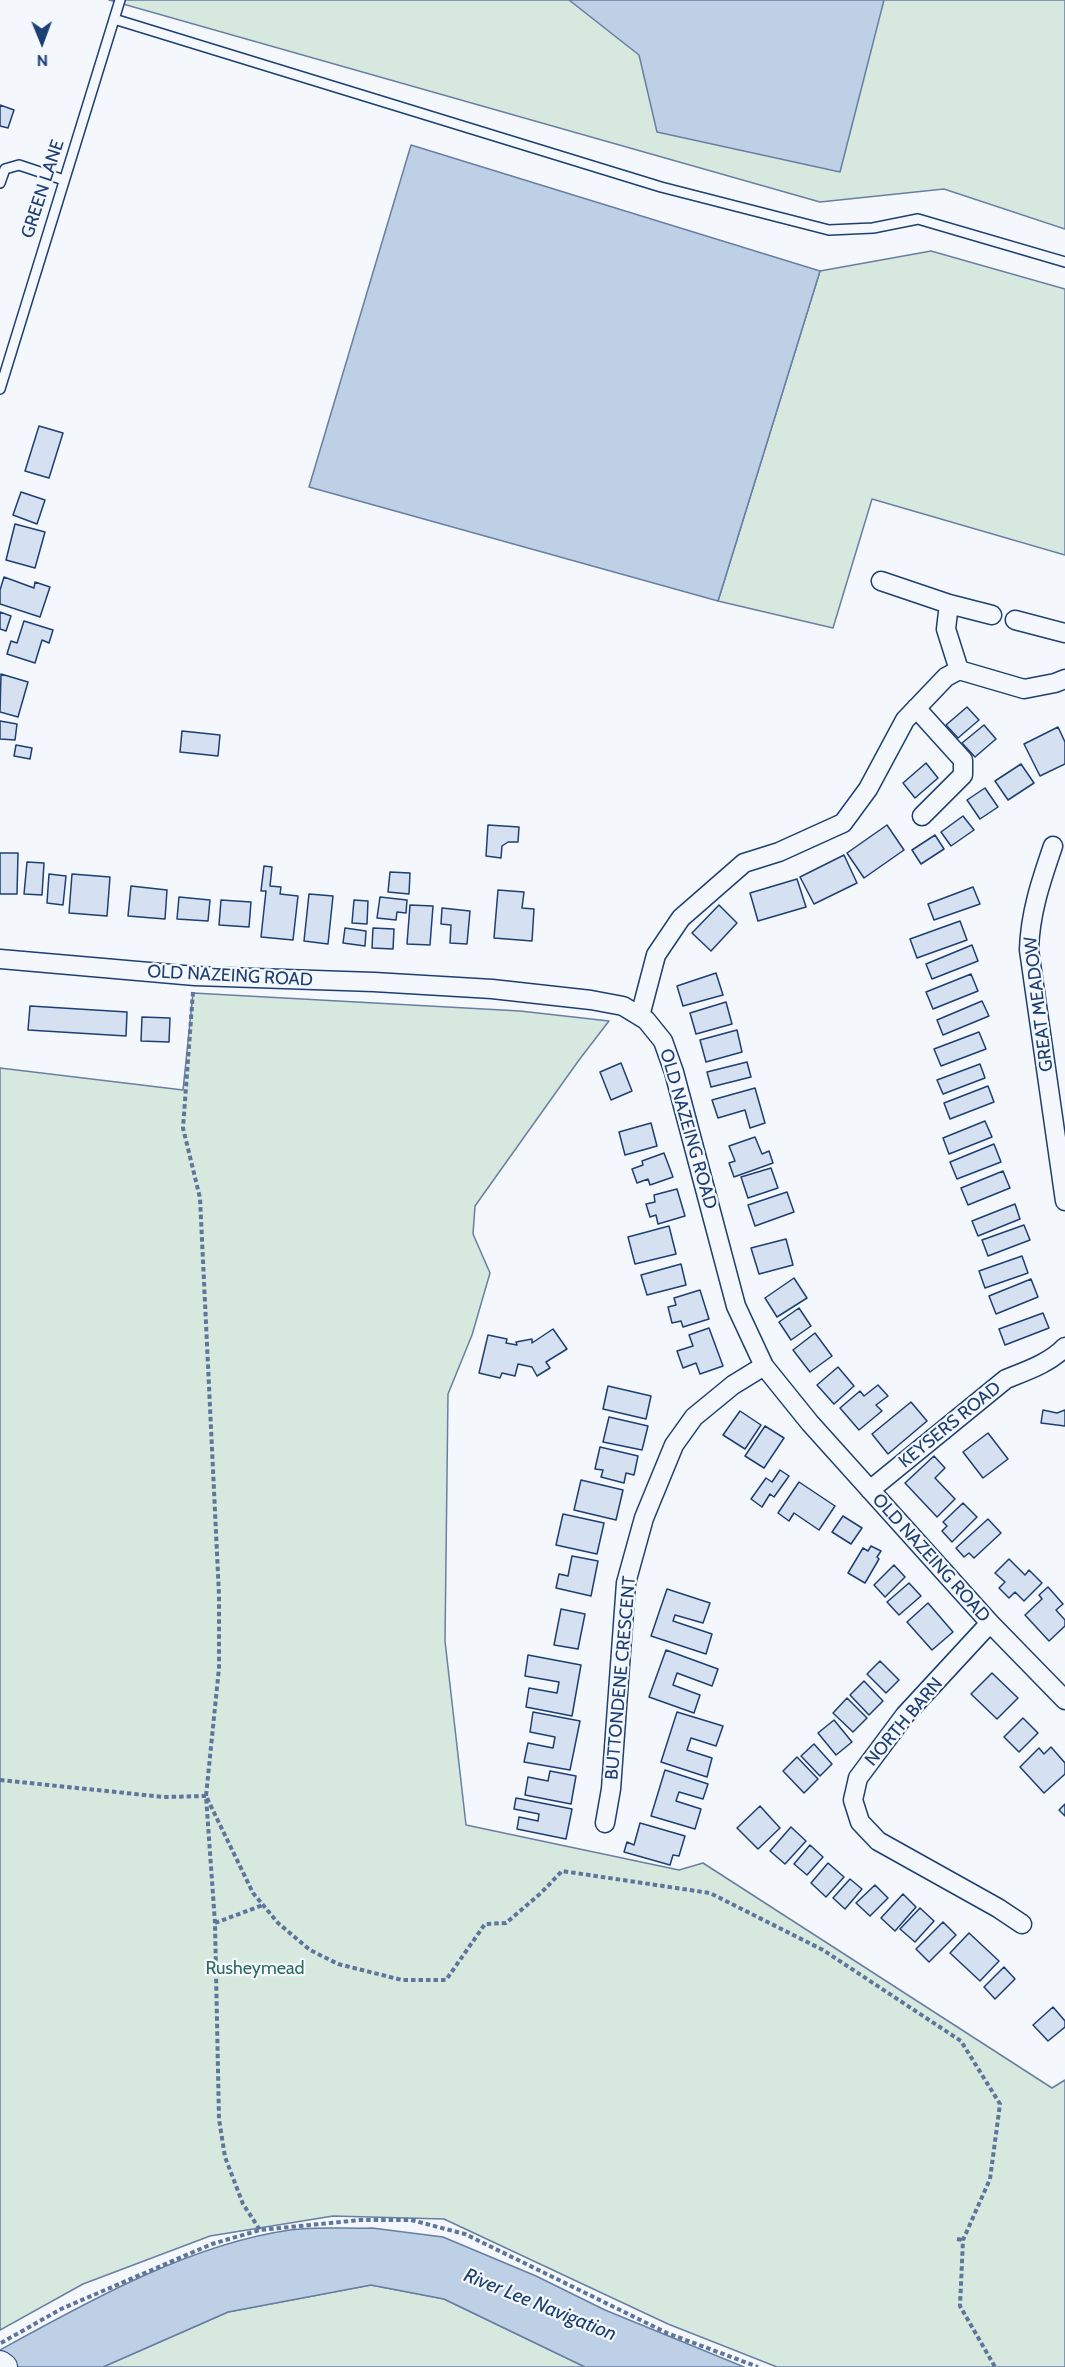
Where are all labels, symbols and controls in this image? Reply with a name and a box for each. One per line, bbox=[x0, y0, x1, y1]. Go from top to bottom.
north arrow bbox=[12, 12, 72, 72]
text: N bbox=[37, 51, 48, 70]
street label: GREEN LANE bbox=[17, 137, 69, 241]
street label: GREAT MEADOW bbox=[1020, 935, 1058, 1073]
street label: OLD NAZEING ROAD bbox=[147, 961, 313, 991]
street label: OLD NAZEING ROAD bbox=[655, 1046, 721, 1212]
street label: KEYSERS ROAD bbox=[895, 1377, 1005, 1473]
street label: OLD NAZEING ROAD bbox=[868, 1489, 994, 1627]
street label: BUTTONDENE CRESCENT bbox=[601, 1575, 641, 1781]
street label: NORTH BARN bbox=[861, 1673, 947, 1771]
park label: Rusheymead bbox=[205, 1958, 305, 1980]
water label: River Lee Navigation bbox=[460, 2263, 620, 2347]

